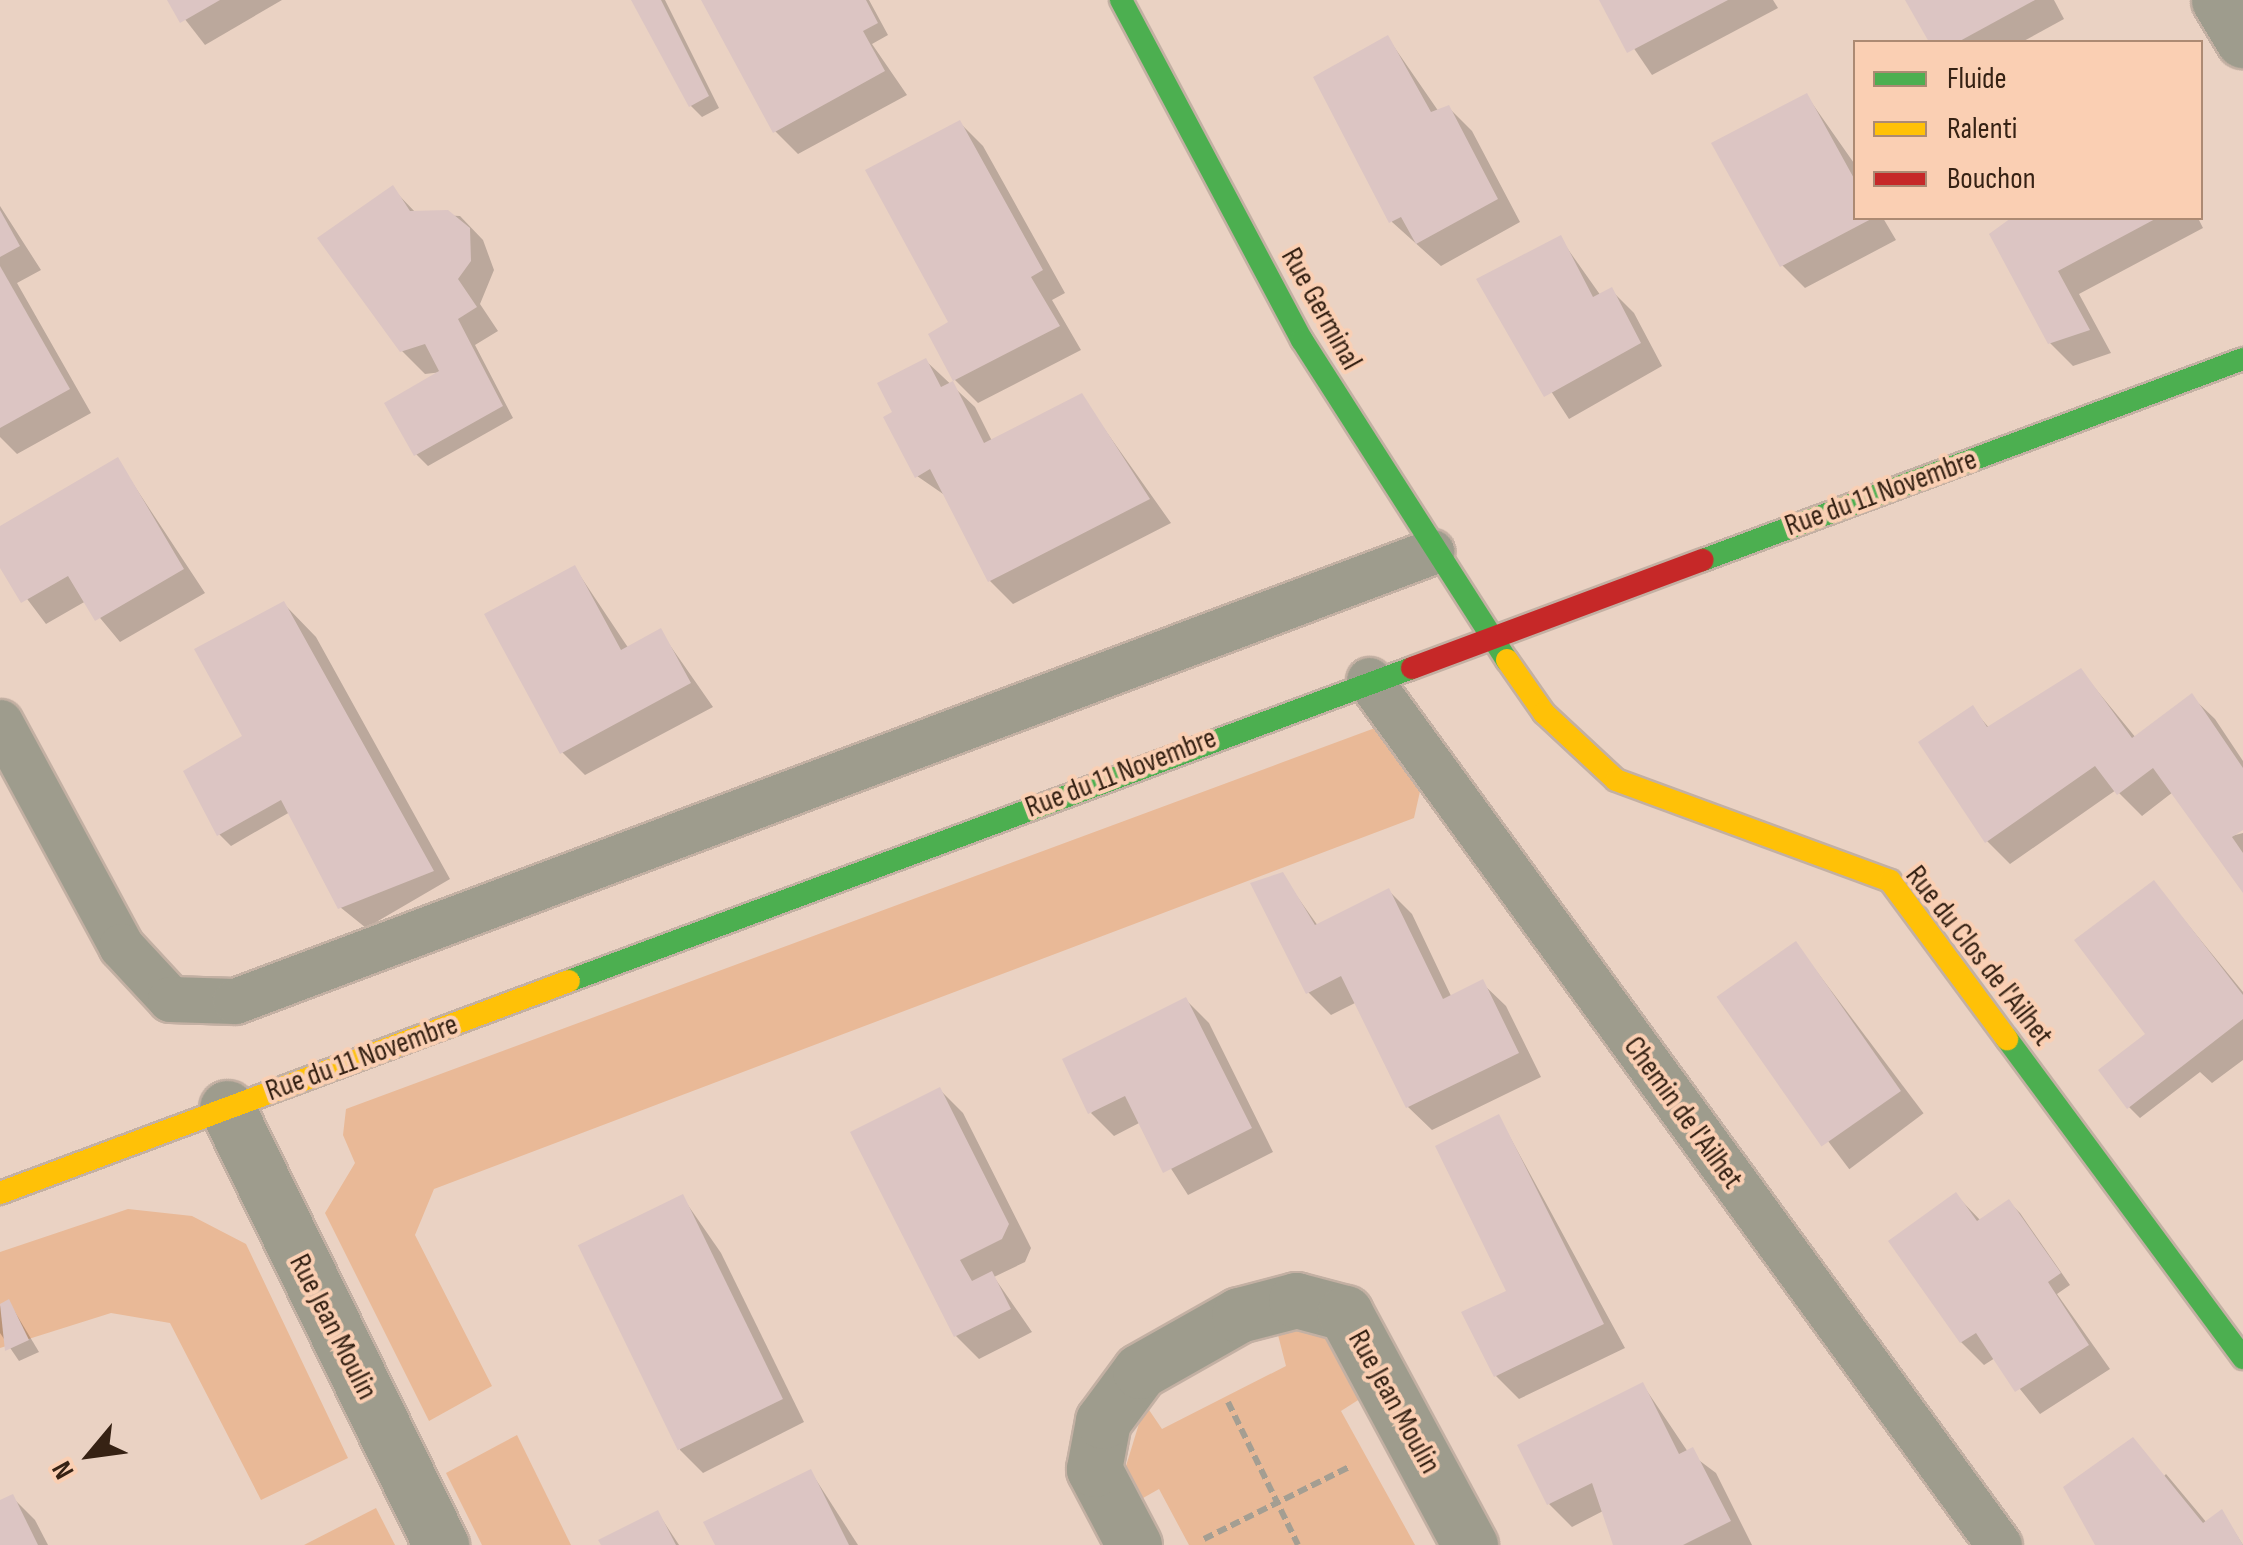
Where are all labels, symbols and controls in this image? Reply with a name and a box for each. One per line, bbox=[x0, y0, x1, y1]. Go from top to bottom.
legend bbox=[1853, 40, 2203, 220]
text: Fluide bbox=[1947, 61, 2007, 97]
text: Ralenti bbox=[1947, 111, 2017, 147]
text: Bouchon bbox=[1947, 161, 2035, 197]
street label: Rue Germinal bbox=[1273, 242, 1369, 376]
street label: Rue du 11 Novembre bbox=[1780, 442, 1982, 544]
street label: Rue du 11 Novembre bbox=[1020, 720, 1222, 826]
street label: Rue du Clos de l'Ailhet bbox=[1897, 859, 2061, 1053]
street label: Rue du 11 Novembre bbox=[261, 1007, 463, 1109]
street label: Chemin de l'Ailhet bbox=[1616, 1030, 1750, 1196]
street label: Rue Jean Moulin bbox=[281, 1248, 385, 1406]
street label: Rue Jean Moulin bbox=[1340, 1324, 1448, 1480]
north arrow bbox=[40, 1405, 140, 1505]
text: N bbox=[45, 1455, 81, 1484]

